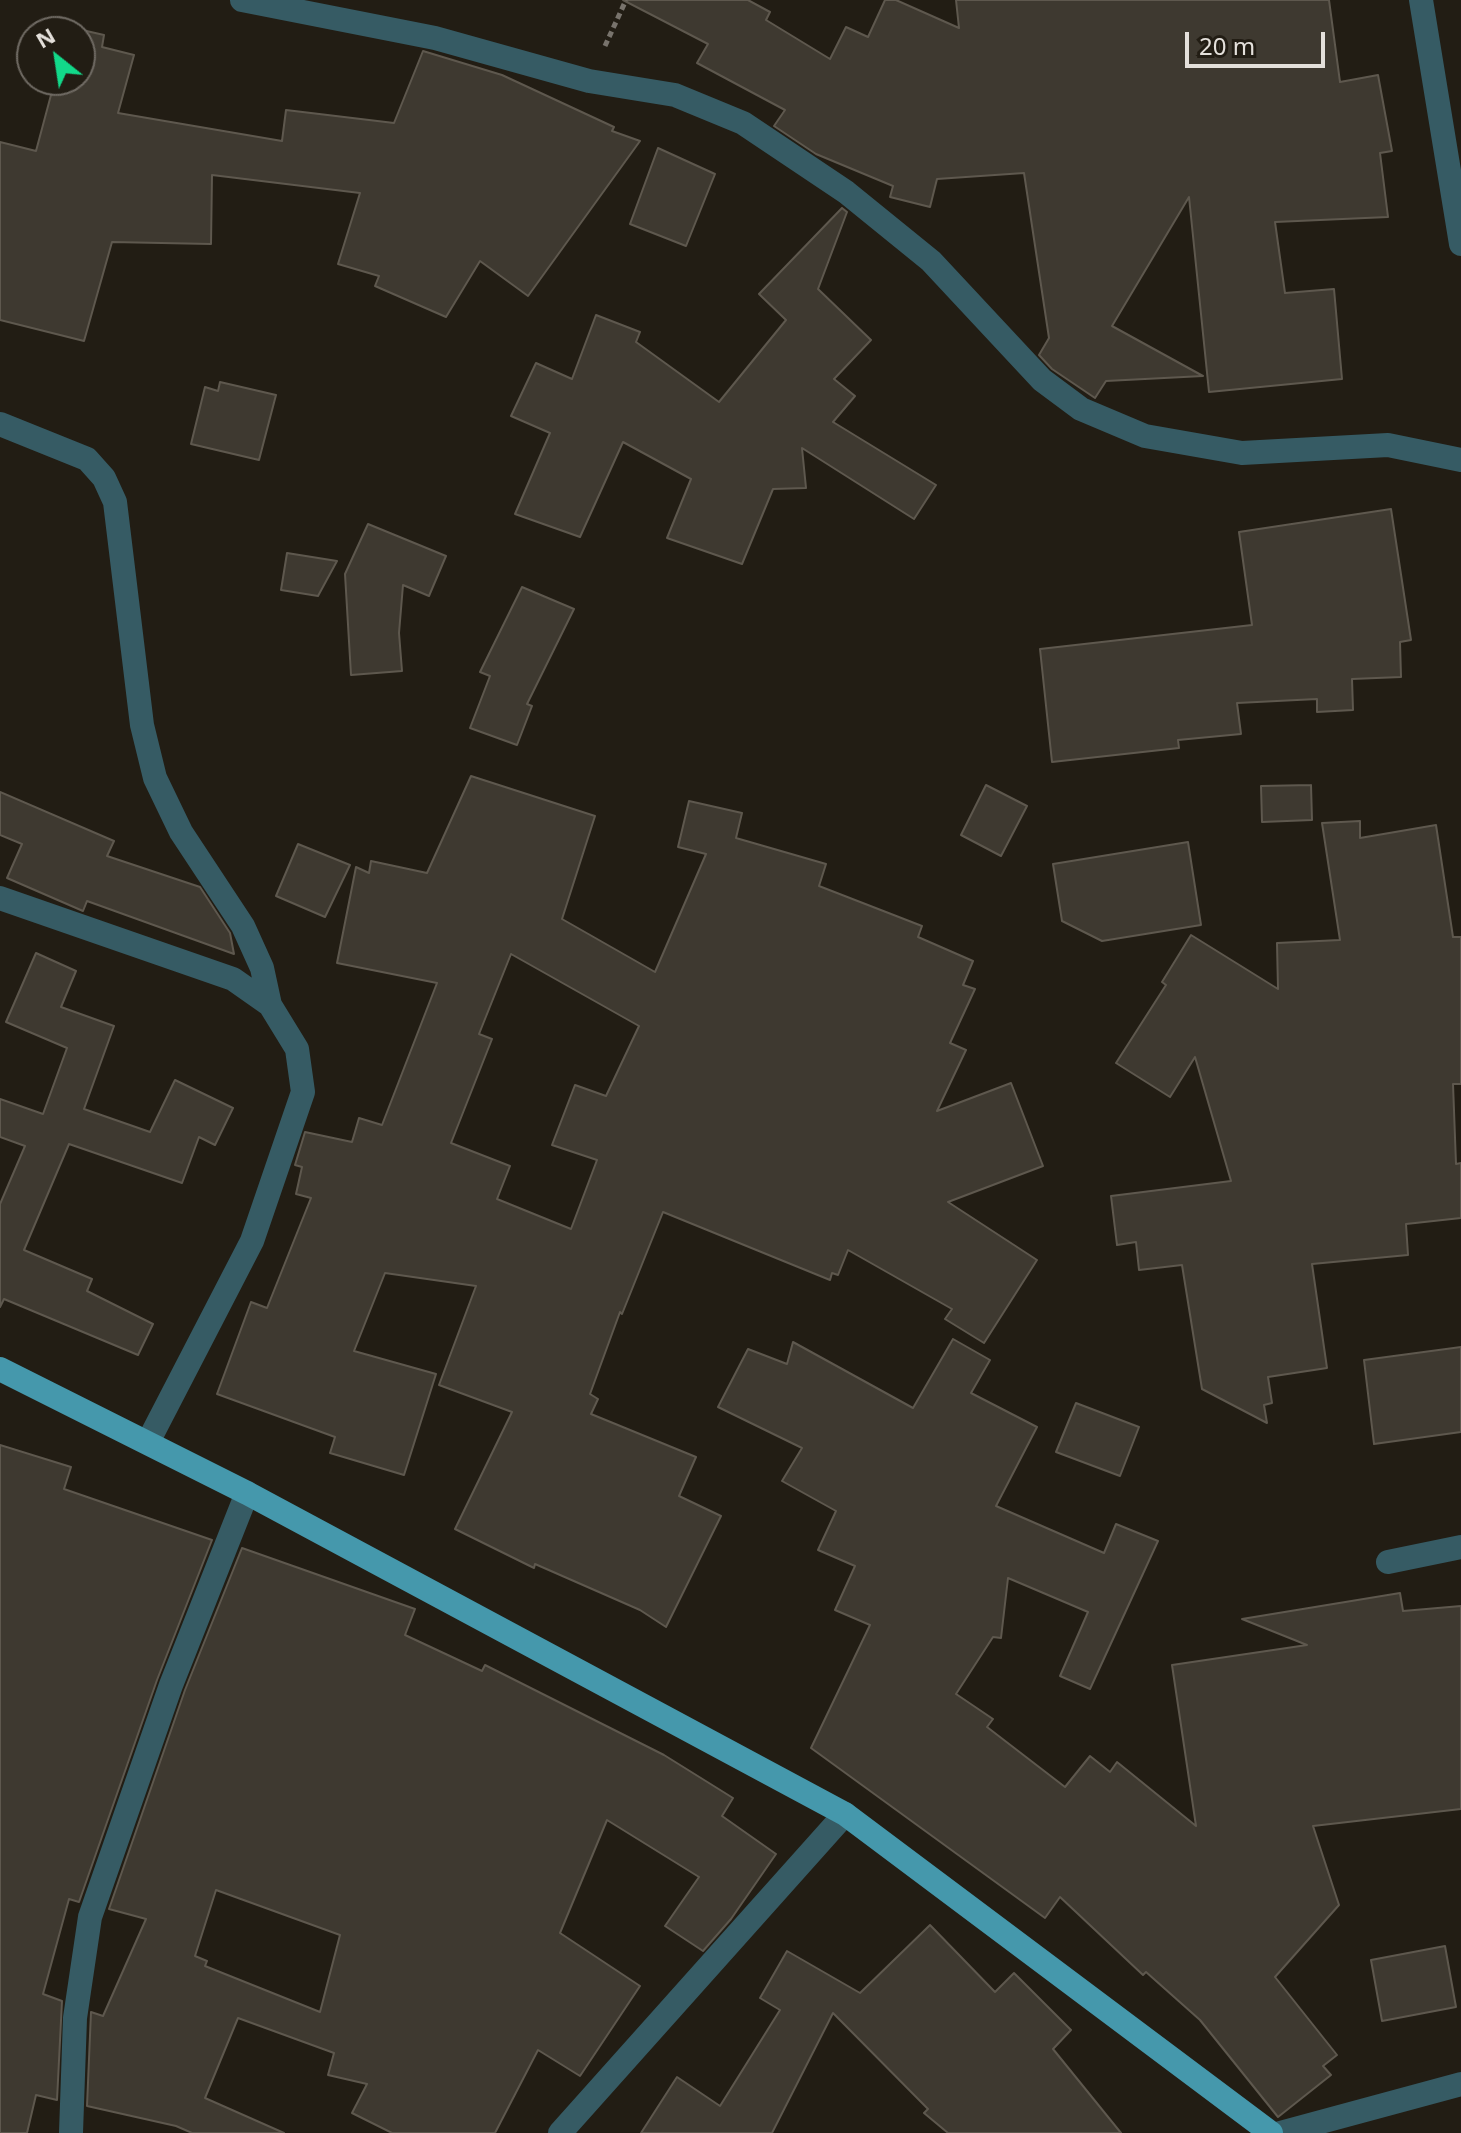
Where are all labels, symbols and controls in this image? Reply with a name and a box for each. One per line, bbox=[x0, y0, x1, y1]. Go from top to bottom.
north arrow bbox=[16, 16, 96, 96]
scale bar bbox=[1189, 16, 1329, 66]
text: N bbox=[30, 19, 60, 54]
text: 20 m bbox=[1199, 29, 1255, 62]

